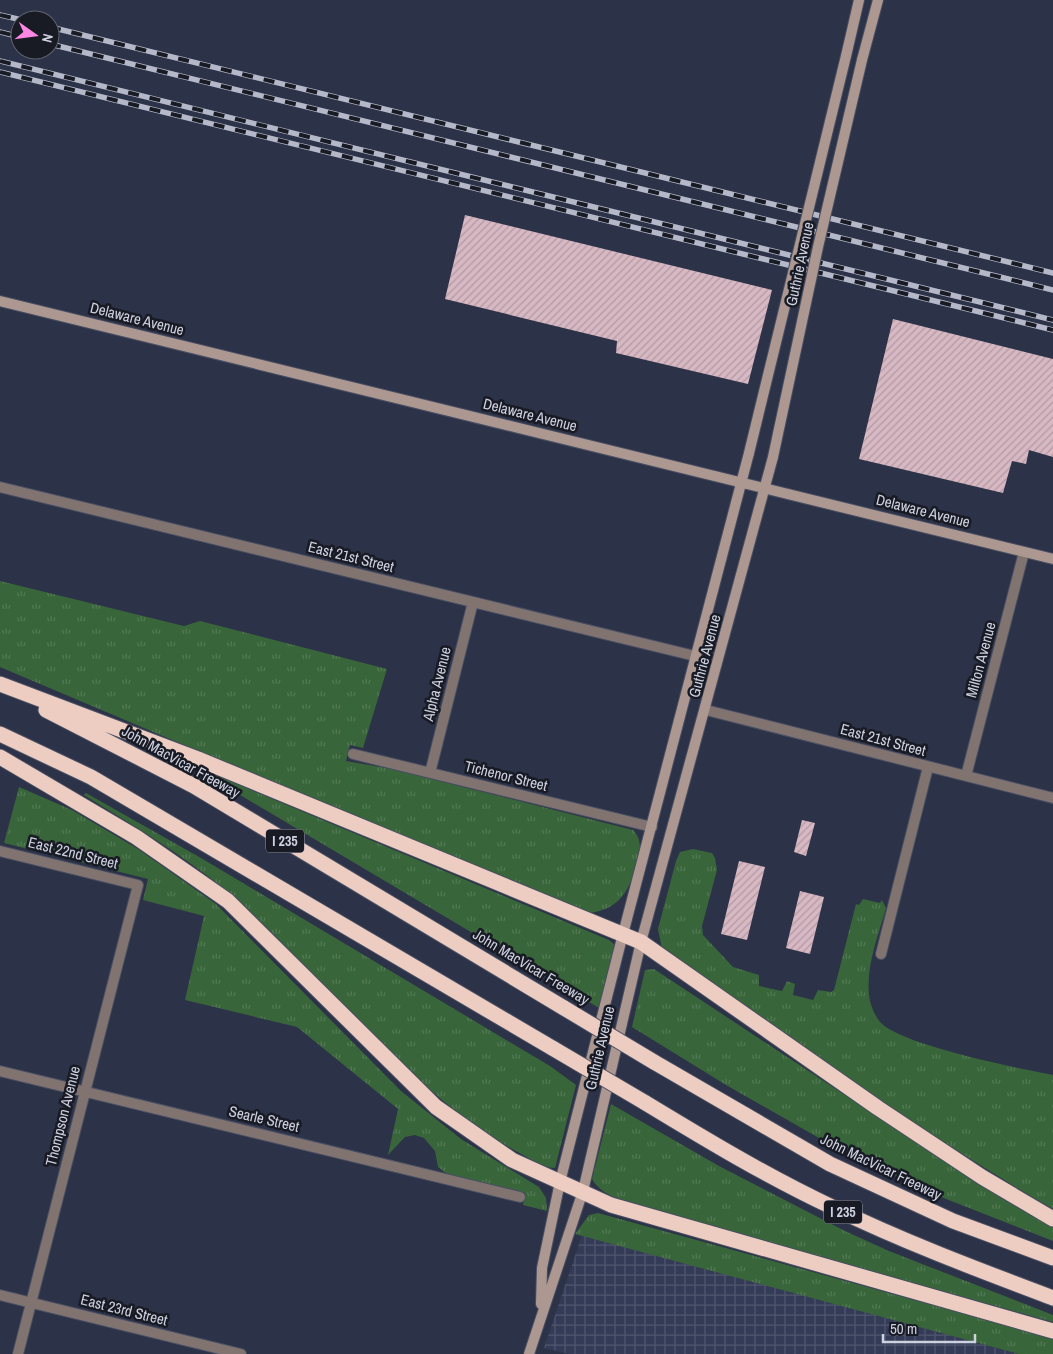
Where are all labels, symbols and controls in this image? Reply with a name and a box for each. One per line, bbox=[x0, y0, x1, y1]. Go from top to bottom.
north arrow bbox=[10, 10, 60, 60]
text: N bbox=[38, 32, 57, 44]
street label: Guthrie Avenue bbox=[780, 220, 819, 308]
street label: Delaware Avenue bbox=[88, 297, 186, 340]
street label: Delaware Avenue bbox=[481, 393, 579, 436]
street label: Delaware Avenue bbox=[874, 489, 972, 532]
street label: East 21st Street bbox=[306, 536, 397, 577]
street label: Guthrie Avenue bbox=[683, 612, 726, 700]
street label: Milton Avenue bbox=[960, 619, 1001, 700]
street label: Alpha Avenue bbox=[417, 644, 456, 724]
street label: East 21st Street bbox=[838, 718, 929, 761]
street label: John MacVicar Freeway bbox=[118, 720, 245, 803]
street label: Tichenor Street bbox=[463, 755, 550, 796]
road number: I 235 bbox=[266, 829, 304, 852]
street label: East 22nd Street bbox=[26, 831, 121, 874]
street label: John MacVicar Freeway bbox=[469, 923, 594, 1010]
street label: Guthrie Avenue bbox=[580, 1004, 619, 1092]
street label: Thompson Avenue bbox=[40, 1064, 85, 1168]
street label: Searle Street bbox=[227, 1100, 302, 1137]
street label: John MacVicar Freeway bbox=[817, 1128, 946, 1205]
road number: I 235 bbox=[824, 1200, 862, 1224]
street label: East 23rd Street bbox=[78, 1289, 170, 1331]
scale bar bbox=[883, 1312, 976, 1344]
text: 50 m bbox=[890, 1318, 917, 1339]

